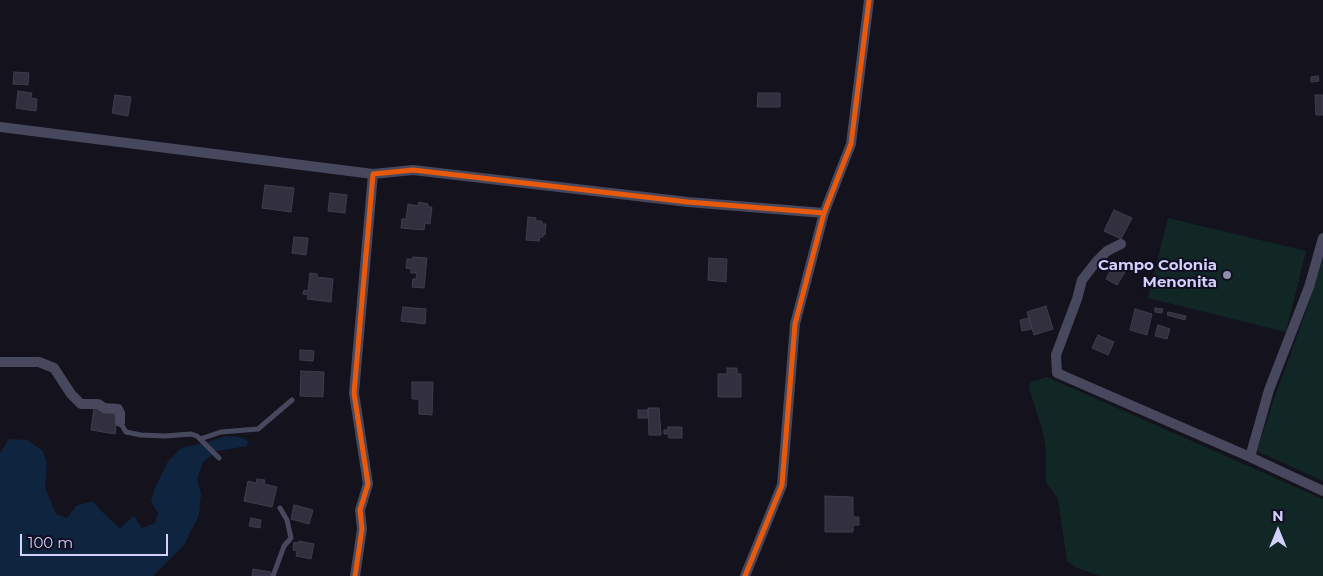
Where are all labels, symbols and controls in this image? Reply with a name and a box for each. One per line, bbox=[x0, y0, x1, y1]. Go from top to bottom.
place label: Campo Colonia Menonita bbox=[1098, 257, 1217, 292]
marker: Campo Colonia Menonita bbox=[1221, 269, 1233, 281]
north arrow bbox=[1253, 506, 1303, 556]
text: N bbox=[1272, 507, 1284, 525]
scale bar bbox=[22, 524, 170, 556]
text: 100 m bbox=[28, 533, 73, 552]

